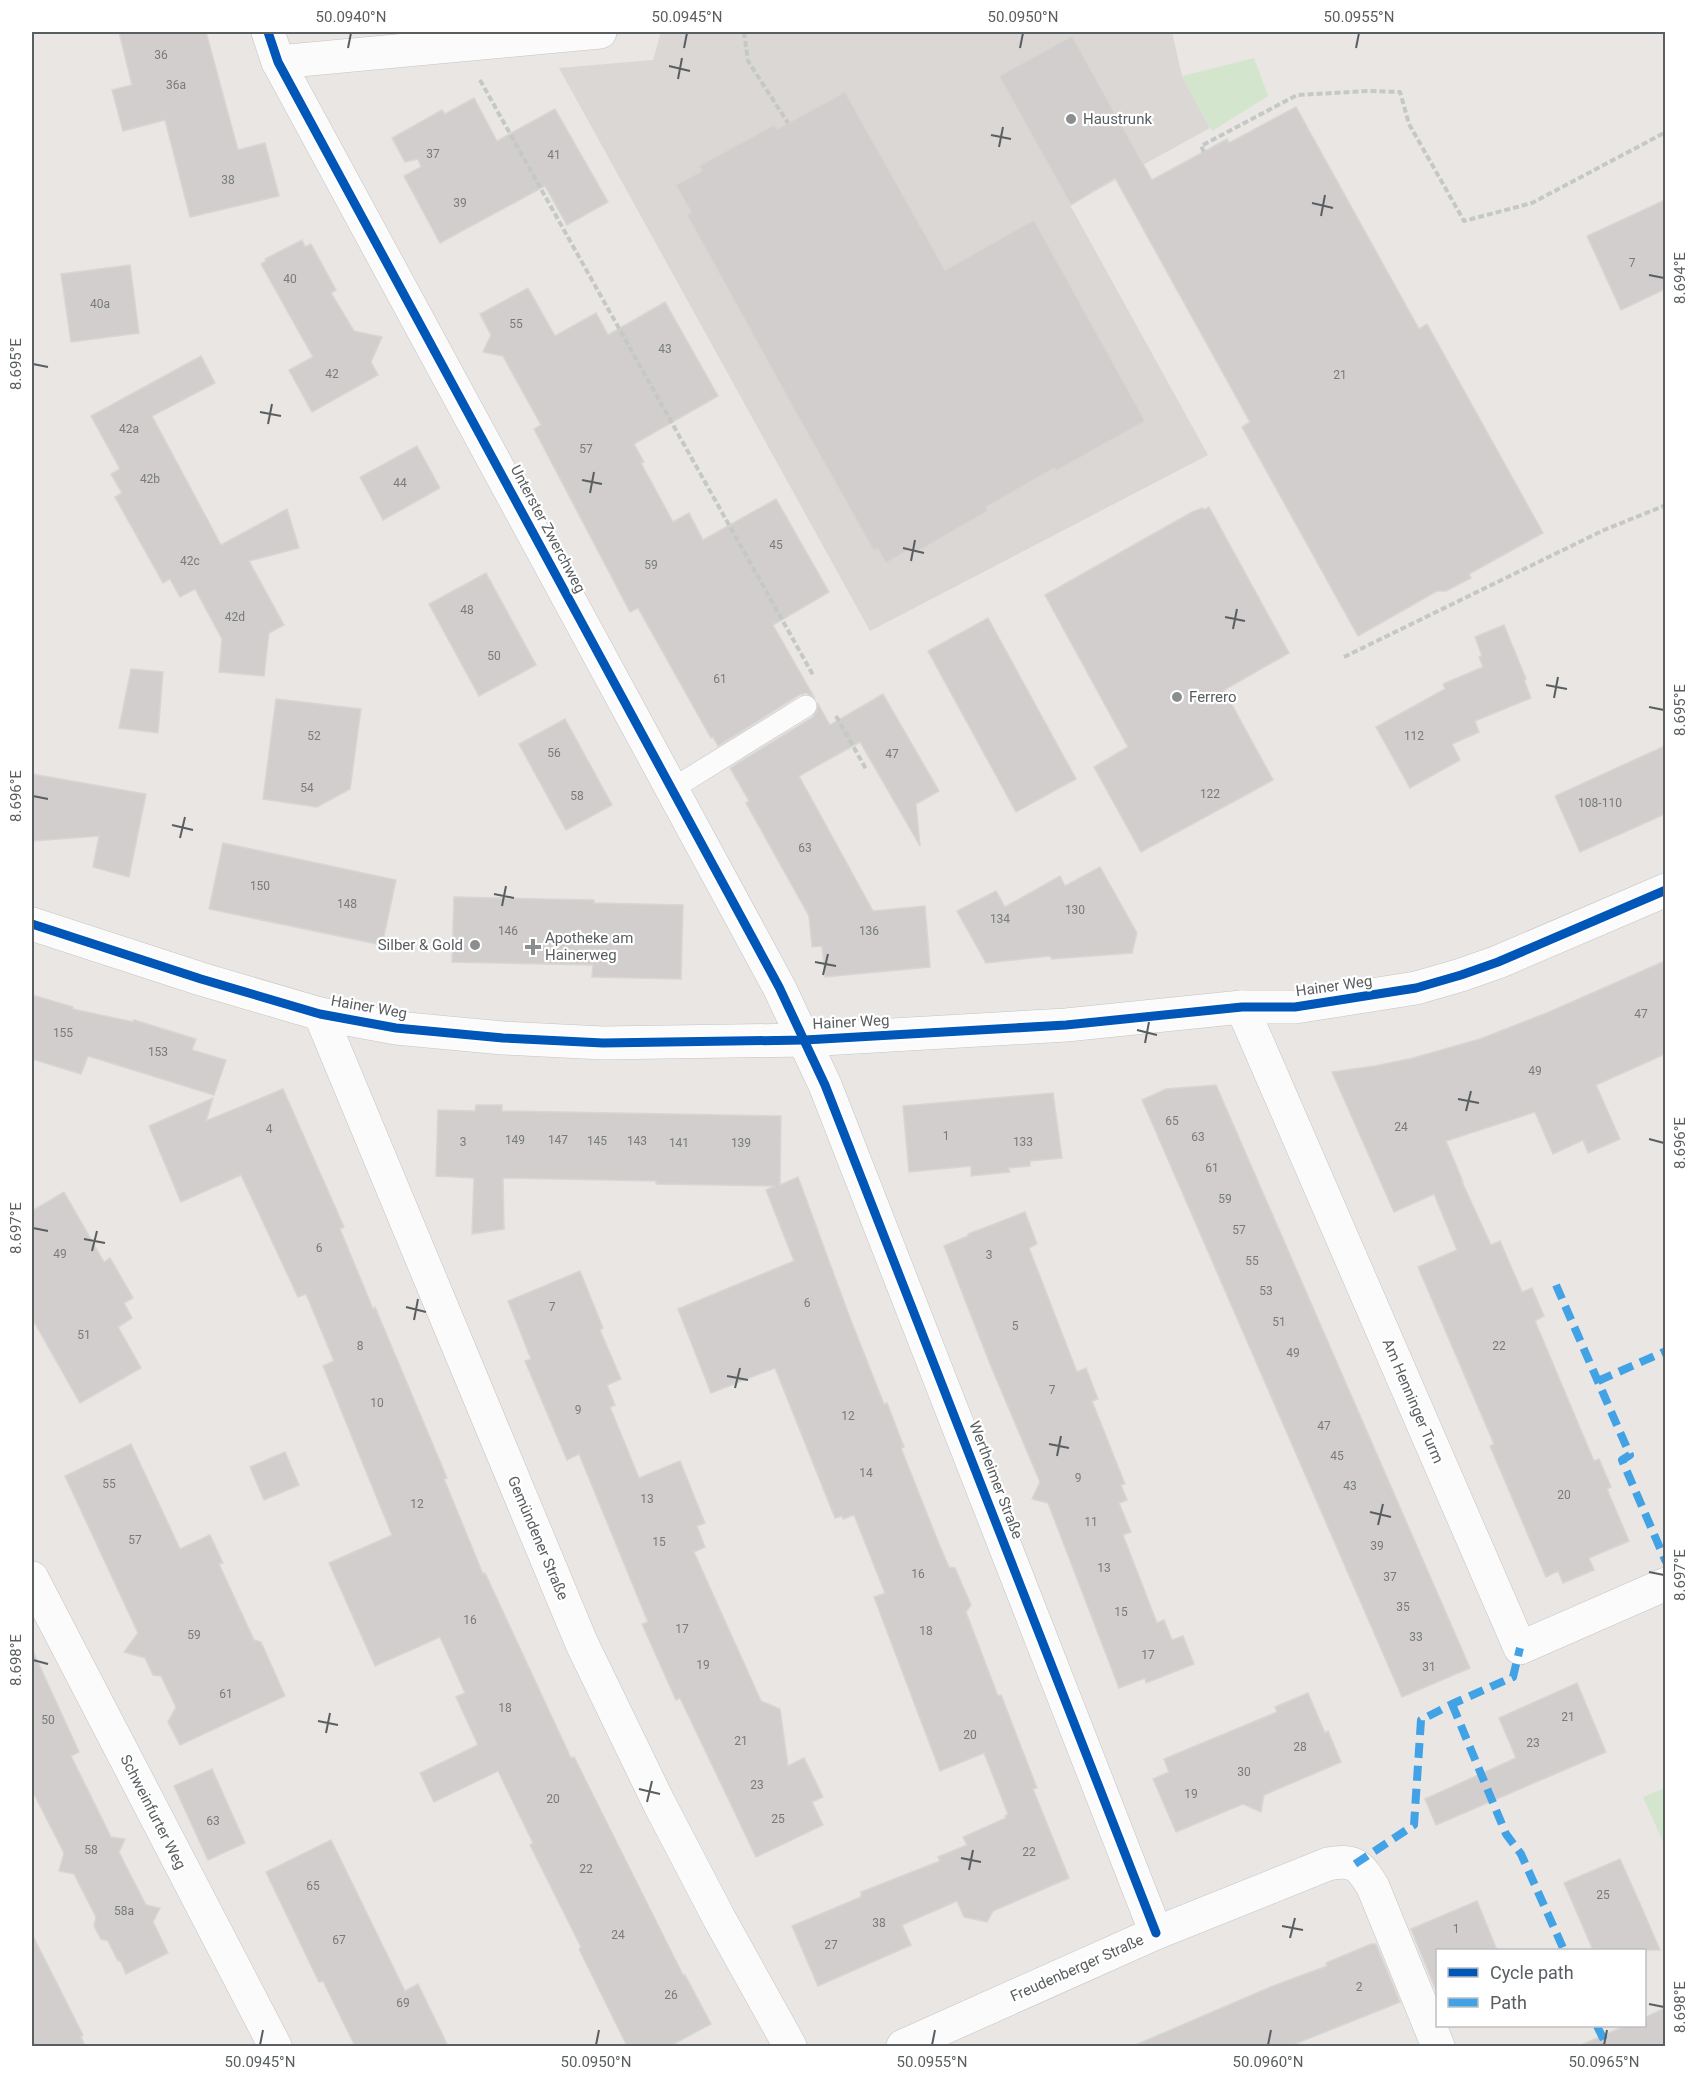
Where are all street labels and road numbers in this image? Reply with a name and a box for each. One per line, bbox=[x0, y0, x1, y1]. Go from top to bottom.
street label: Unterster Zwerchweg bbox=[507, 462, 589, 596]
street label: Hainer Weg bbox=[1295, 972, 1373, 1000]
street label: Hainer Weg bbox=[330, 991, 408, 1023]
street label: Hainer Weg bbox=[812, 1011, 890, 1033]
street label: Am Henninger Turm bbox=[1379, 1336, 1447, 1466]
street label: Wertheimer Straße bbox=[965, 1419, 1027, 1542]
street label: Gemündener Straße bbox=[504, 1473, 572, 1603]
street label: Schweinfurter Weg bbox=[116, 1752, 190, 1872]
street label: Freudenberger Straße bbox=[1008, 1930, 1147, 2006]

